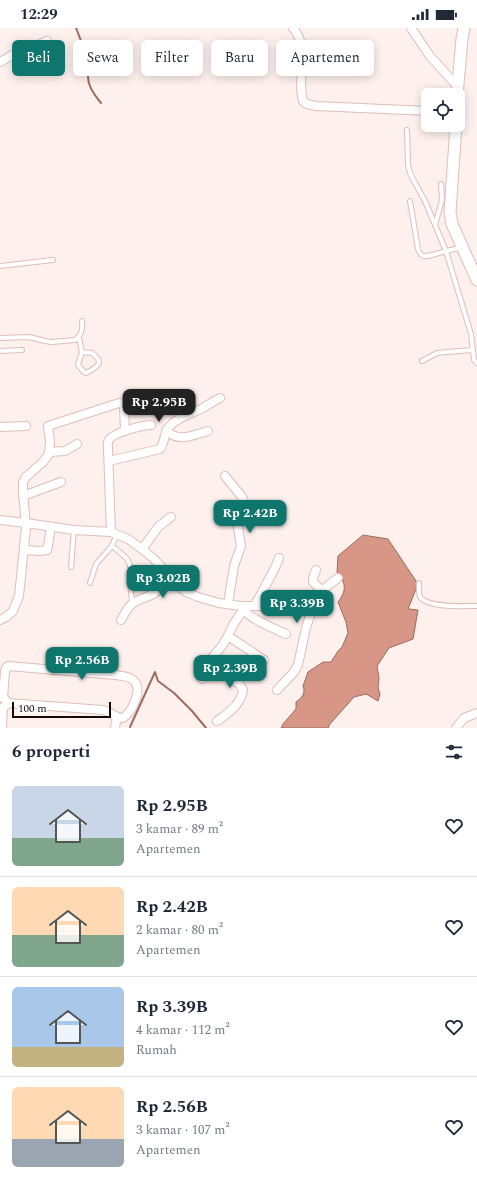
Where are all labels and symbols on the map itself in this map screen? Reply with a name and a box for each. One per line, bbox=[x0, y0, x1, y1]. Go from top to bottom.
pin: Rp 2.95B bbox=[118, 389, 200, 423]
pin: Rp 2.42B bbox=[209, 500, 291, 534]
pin: Rp 3.02B bbox=[122, 565, 204, 599]
pin: Rp 3.39B bbox=[256, 590, 338, 624]
pin: Rp 2.56B bbox=[41, 647, 123, 681]
pin: Rp 2.39B bbox=[189, 655, 271, 689]
scale bar bbox=[12, 700, 111, 719]

